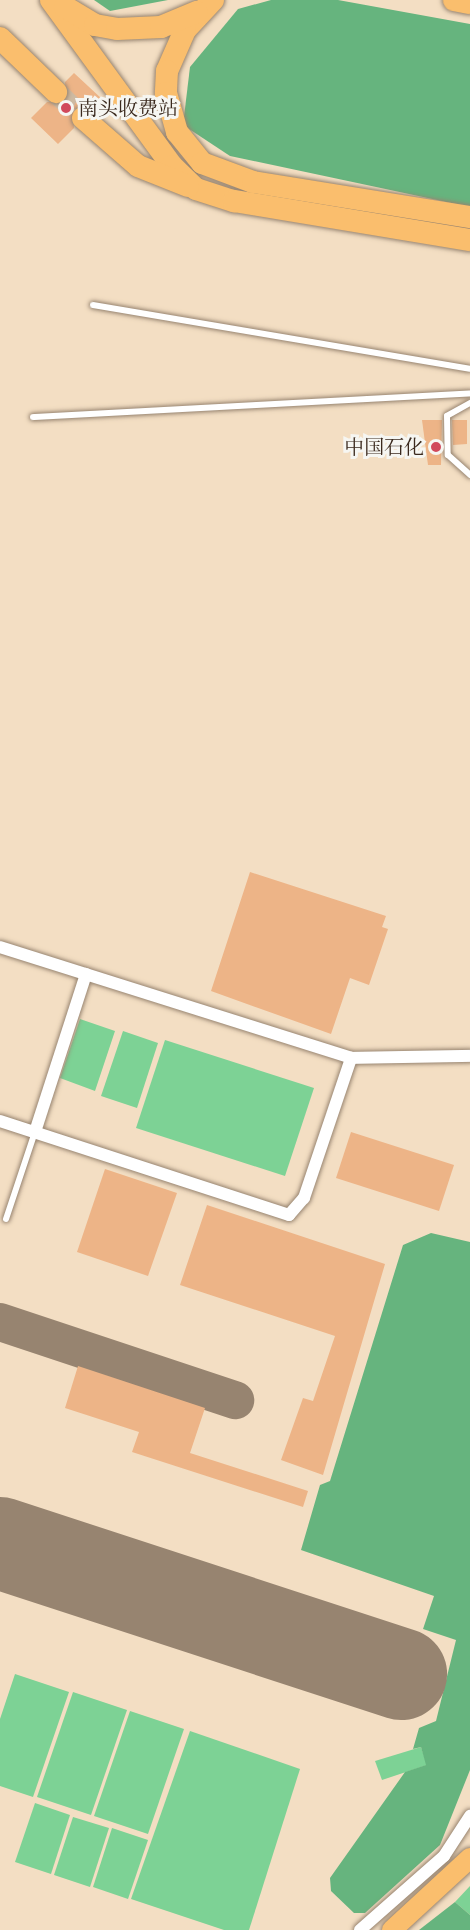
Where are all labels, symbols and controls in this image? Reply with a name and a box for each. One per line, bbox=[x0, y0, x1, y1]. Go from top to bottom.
place label: 南头收费站 bbox=[78, 96, 178, 120]
marker: 南头收费站 bbox=[59, 101, 73, 115]
place label: 中国石化 bbox=[344, 435, 424, 459]
marker: 中国石化 bbox=[429, 440, 443, 454]

